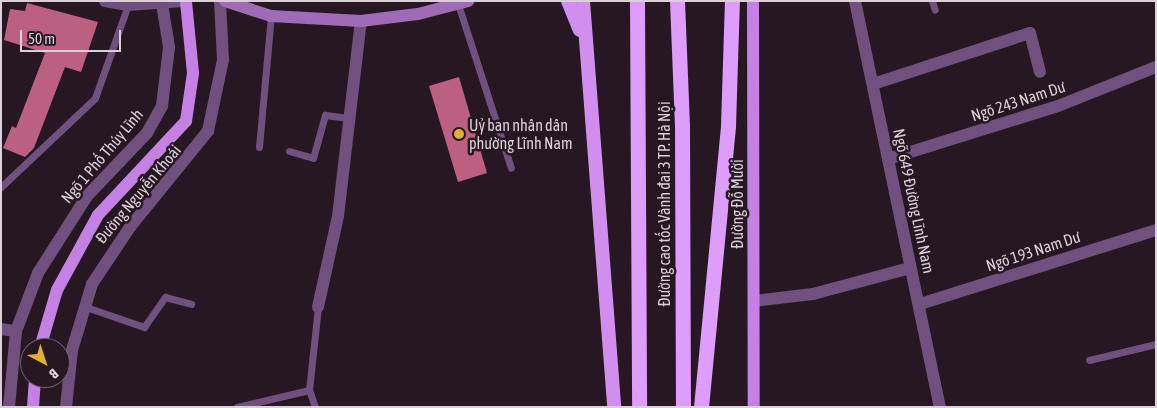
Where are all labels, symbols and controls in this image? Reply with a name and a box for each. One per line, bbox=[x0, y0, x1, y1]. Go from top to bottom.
scale bar bbox=[22, 20, 124, 52]
text: 50 m bbox=[28, 30, 55, 47]
street label: Ngõ 243 Nam Dư bbox=[969, 77, 1067, 125]
street label: Đường cao tốc Vành đai 3 TP. Hà Nội bbox=[654, 101, 674, 307]
street label: Ngõ 1 Phố Thúy Lĩnh bbox=[57, 105, 147, 207]
place label: Uỷ ban nhân dân phường Lĩnh Nam bbox=[469, 115, 572, 153]
street label: Ngõ 649 Đường Lĩnh Nam bbox=[889, 127, 939, 275]
marker: Uỷ ban nhân dân phường Lĩnh Nam bbox=[453, 128, 465, 140]
street label: Đường Nguyễn Khoái bbox=[91, 141, 185, 247]
street label: Đường Đỗ Mười bbox=[727, 159, 747, 249]
street label: Ngõ 193 Nam Dư bbox=[984, 227, 1082, 275]
north arrow bbox=[20, 338, 70, 388]
text: B bbox=[46, 365, 62, 382]

